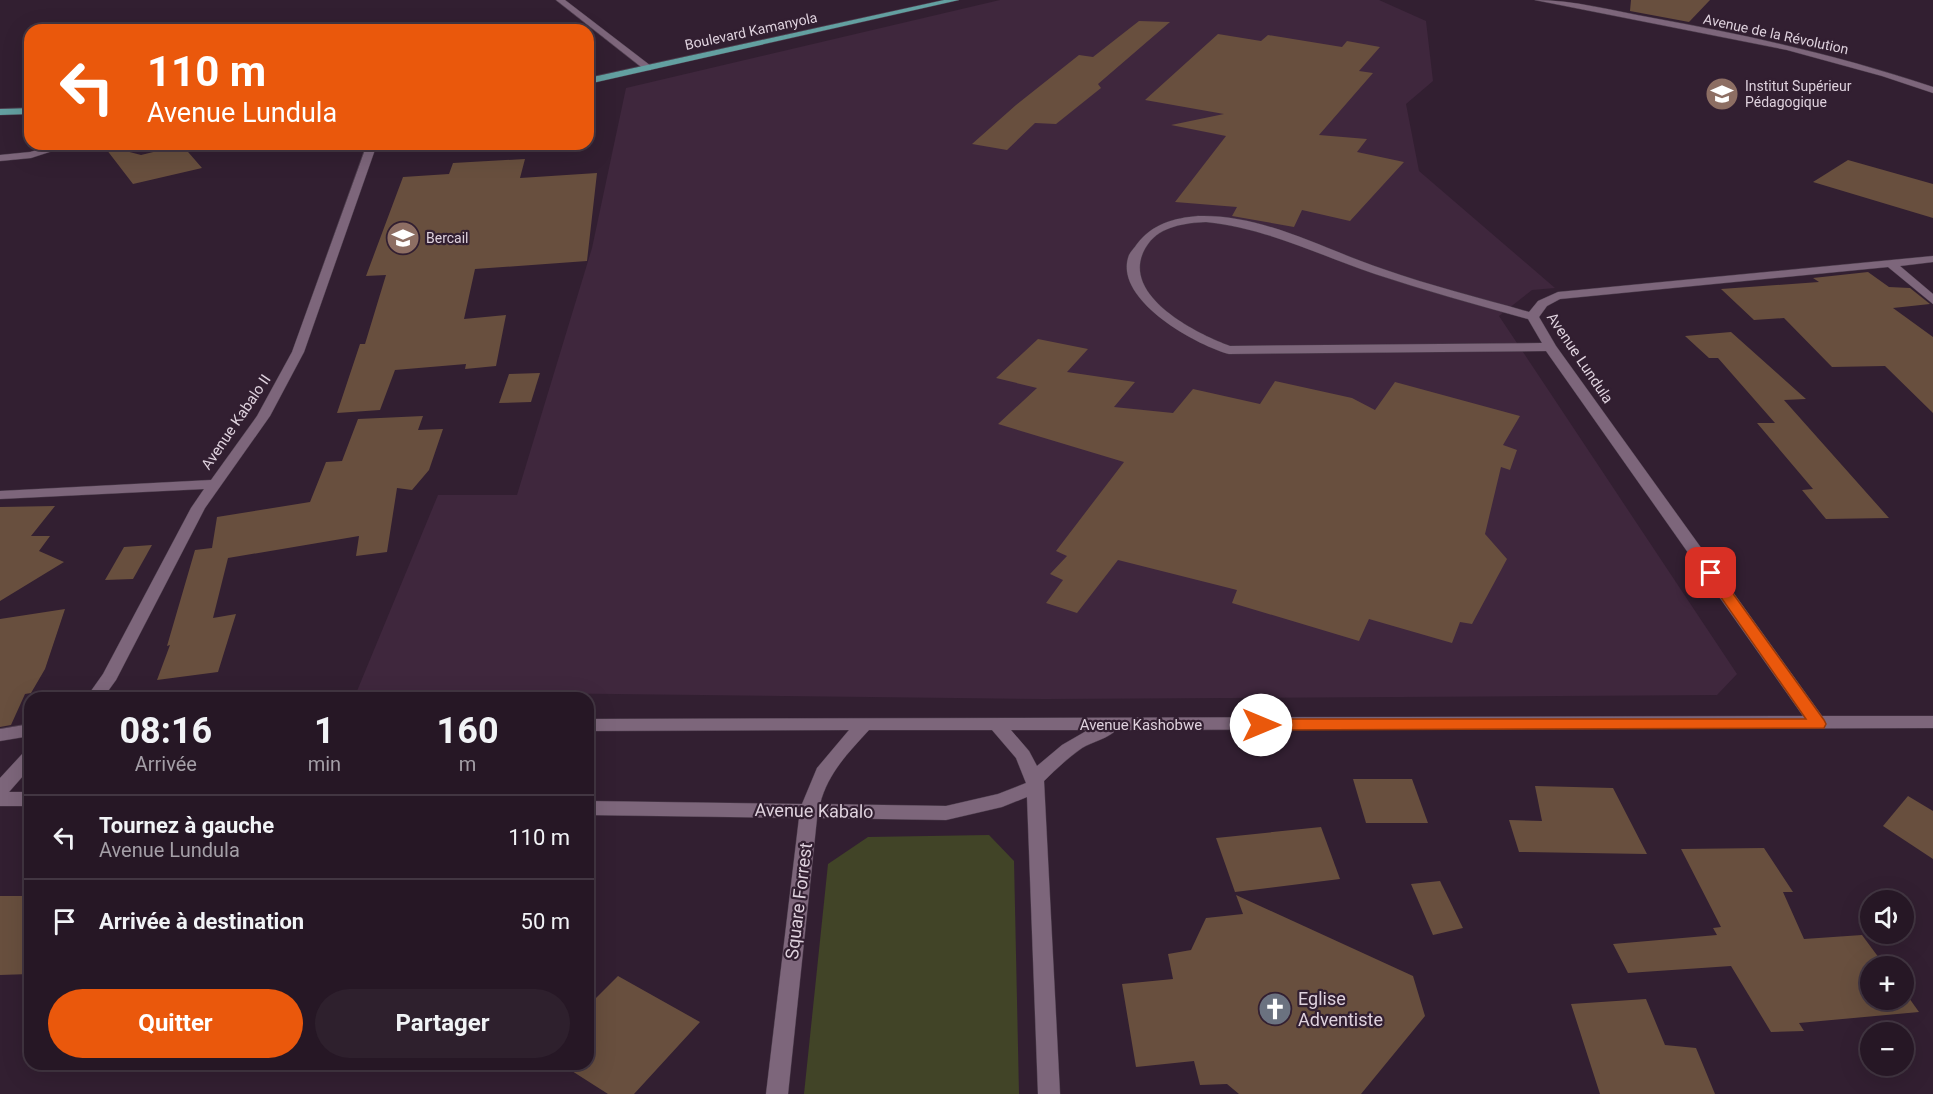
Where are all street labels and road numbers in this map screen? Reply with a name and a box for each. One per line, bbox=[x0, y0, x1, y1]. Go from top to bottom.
street label: Boulevard Kamanyola bbox=[683, 9, 819, 53]
street label: Avenue de la Révolution bbox=[1702, 11, 1850, 57]
street label: Avenue Lundula bbox=[1543, 309, 1617, 407]
street label: Avenue Kabalo II bbox=[197, 371, 275, 473]
street label: Avenue Kashobwe bbox=[1080, 716, 1202, 734]
street label: Avenue Kabalo bbox=[754, 799, 874, 822]
street label: Square Forrest bbox=[781, 841, 816, 960]

